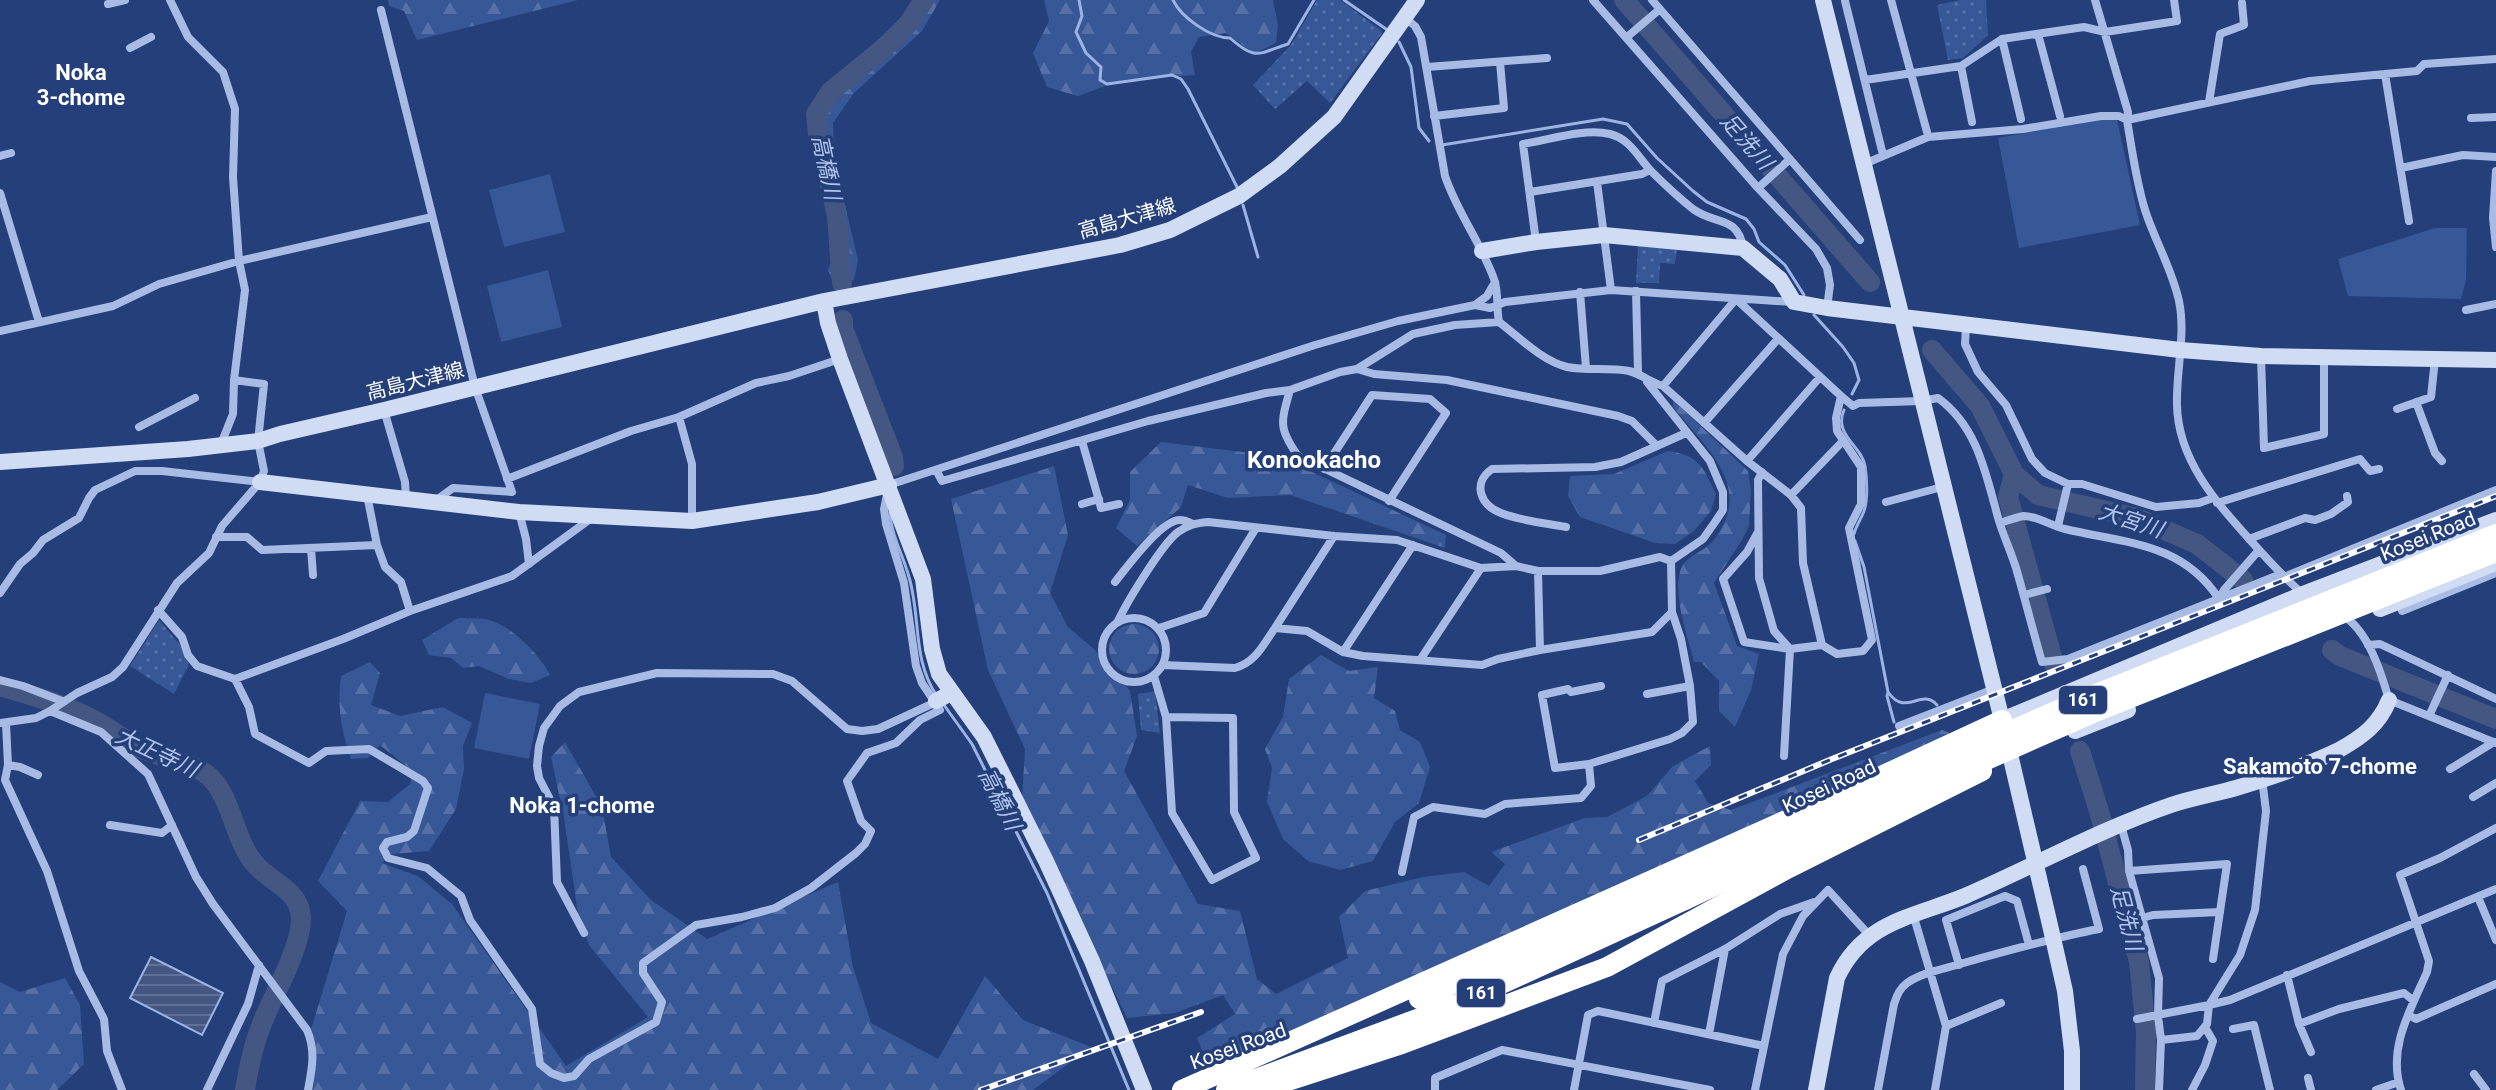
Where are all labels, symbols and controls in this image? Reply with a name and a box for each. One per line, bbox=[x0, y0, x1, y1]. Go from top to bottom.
district label: Noka 3-chome bbox=[37, 60, 125, 110]
water label: 足洗川 bbox=[1716, 108, 1779, 176]
water label: 高橋川 bbox=[807, 132, 846, 204]
street label: 高島大津線 bbox=[1076, 193, 1178, 243]
street label: 高島大津線 bbox=[364, 357, 466, 405]
district label: Konookacho bbox=[1247, 446, 1381, 474]
water label: 大宮川 bbox=[2096, 498, 2168, 543]
street label: Kosei Road bbox=[2377, 506, 2479, 566]
road number: 161 bbox=[2059, 686, 2107, 714]
water label: 大正寺川 bbox=[112, 723, 204, 783]
street label: Kosei Road bbox=[1778, 754, 1880, 818]
district label: Sakamoto 7-chome bbox=[2223, 754, 2417, 779]
water label: 高橋川 bbox=[973, 764, 1027, 836]
district label: Noka 1-chome bbox=[509, 793, 655, 818]
water label: 足洗川 bbox=[2106, 883, 2148, 955]
road number: 161 bbox=[1457, 979, 1505, 1007]
street label: Kosei Road bbox=[1187, 1018, 1289, 1074]

